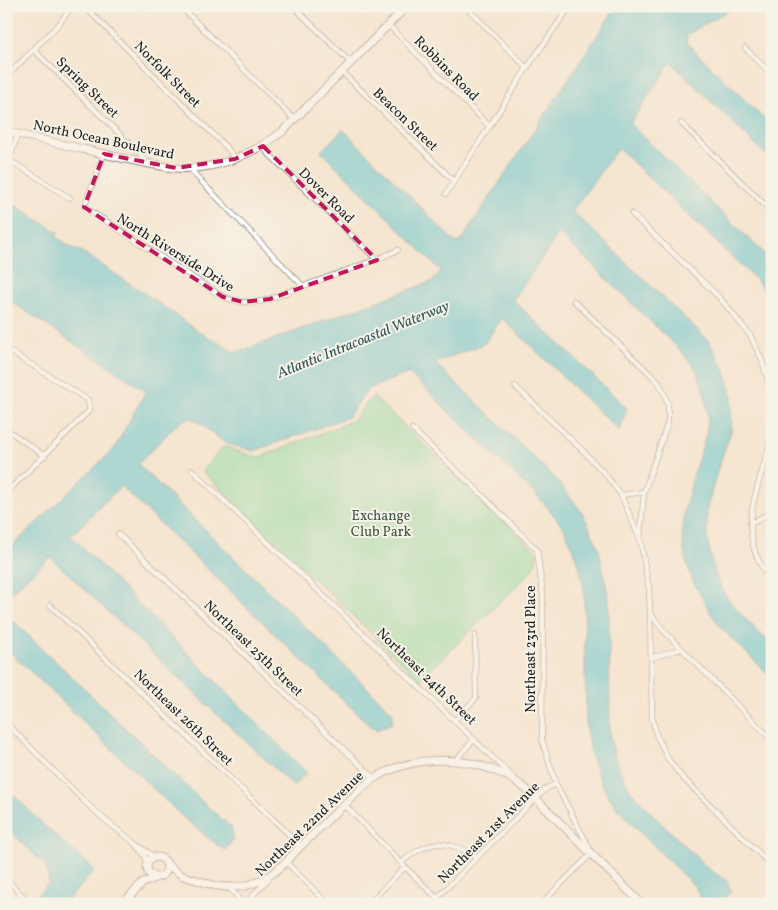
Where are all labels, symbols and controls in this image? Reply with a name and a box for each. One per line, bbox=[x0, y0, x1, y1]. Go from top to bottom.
street label: Robbins Road bbox=[409, 32, 483, 106]
street label: Norfolk Street bbox=[129, 38, 205, 113]
street label: Spring Street bbox=[51, 53, 123, 123]
street label: Beacon Street bbox=[368, 84, 442, 156]
street label: North Ocean Boulevard bbox=[31, 116, 176, 165]
street label: Dover Road bbox=[294, 164, 358, 228]
street label: North Riverside Drive bbox=[113, 209, 238, 297]
water label: Atlantic Intracoastal Waterway bbox=[273, 296, 453, 385]
park label: Exchange Club Park bbox=[351, 507, 412, 542]
street label: Northeast 23rd Place bbox=[522, 585, 541, 713]
street label: Northeast 25th Street bbox=[199, 597, 307, 702]
street label: Northeast 24th Street bbox=[372, 624, 480, 730]
street label: Northeast 26th Street bbox=[129, 666, 237, 771]
street label: Northeast 22nd Avenue bbox=[252, 767, 369, 881]
street label: Northeast 21st Avenue bbox=[434, 778, 544, 888]

